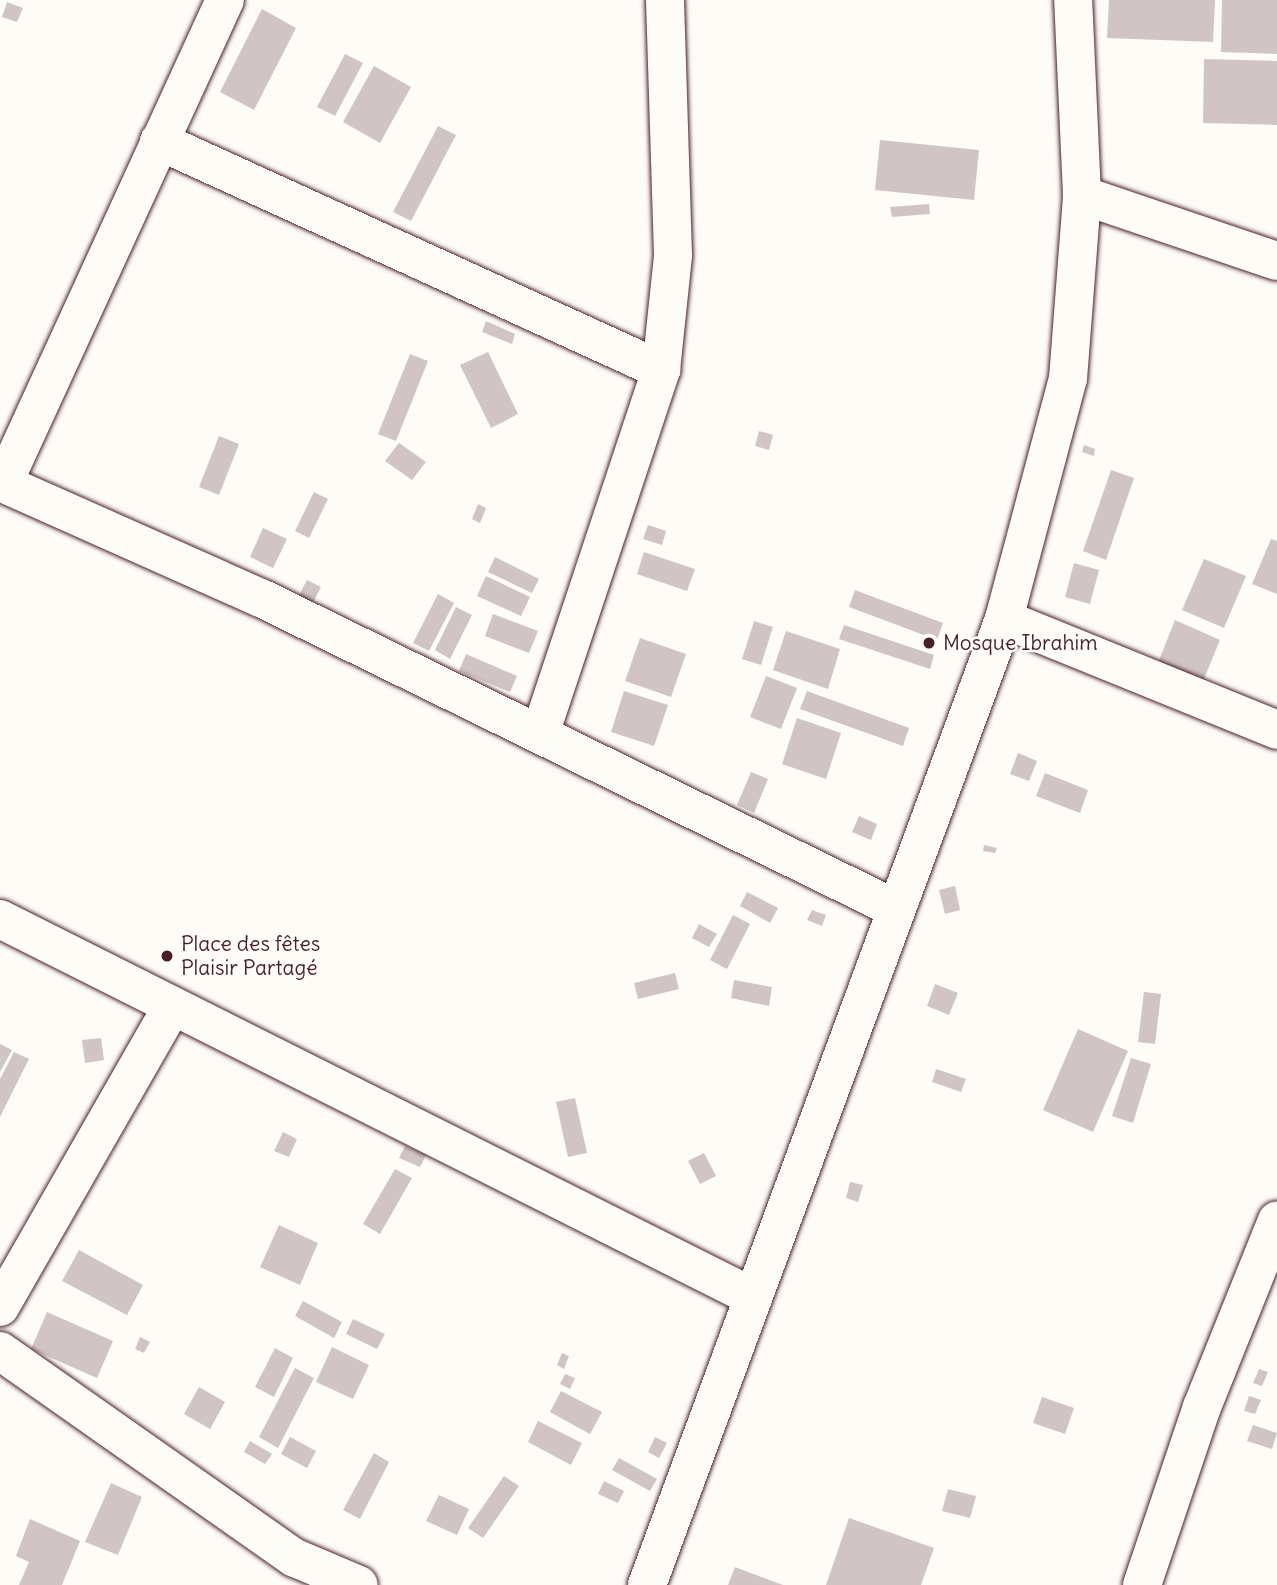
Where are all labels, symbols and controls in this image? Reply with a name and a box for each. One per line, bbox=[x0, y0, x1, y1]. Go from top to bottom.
place label: Mosque Ibrahim bbox=[943, 630, 1098, 656]
marker: Mosque Ibrahim bbox=[921, 635, 937, 651]
place label: Place des fêtes Plaisir Partagé bbox=[181, 931, 320, 981]
marker: Place des fêtes Plaisir Partagé bbox=[159, 948, 175, 964]

